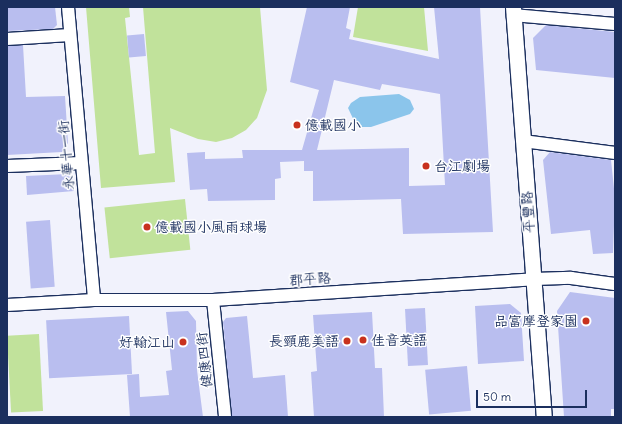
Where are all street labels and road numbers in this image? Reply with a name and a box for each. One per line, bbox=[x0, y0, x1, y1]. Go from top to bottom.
street label: 永華十一街 bbox=[55, 119, 77, 191]
street label: 平豐路 bbox=[518, 190, 538, 234]
street label: 郡平路 bbox=[288, 269, 332, 289]
street label: 健康四街 bbox=[193, 331, 215, 389]

